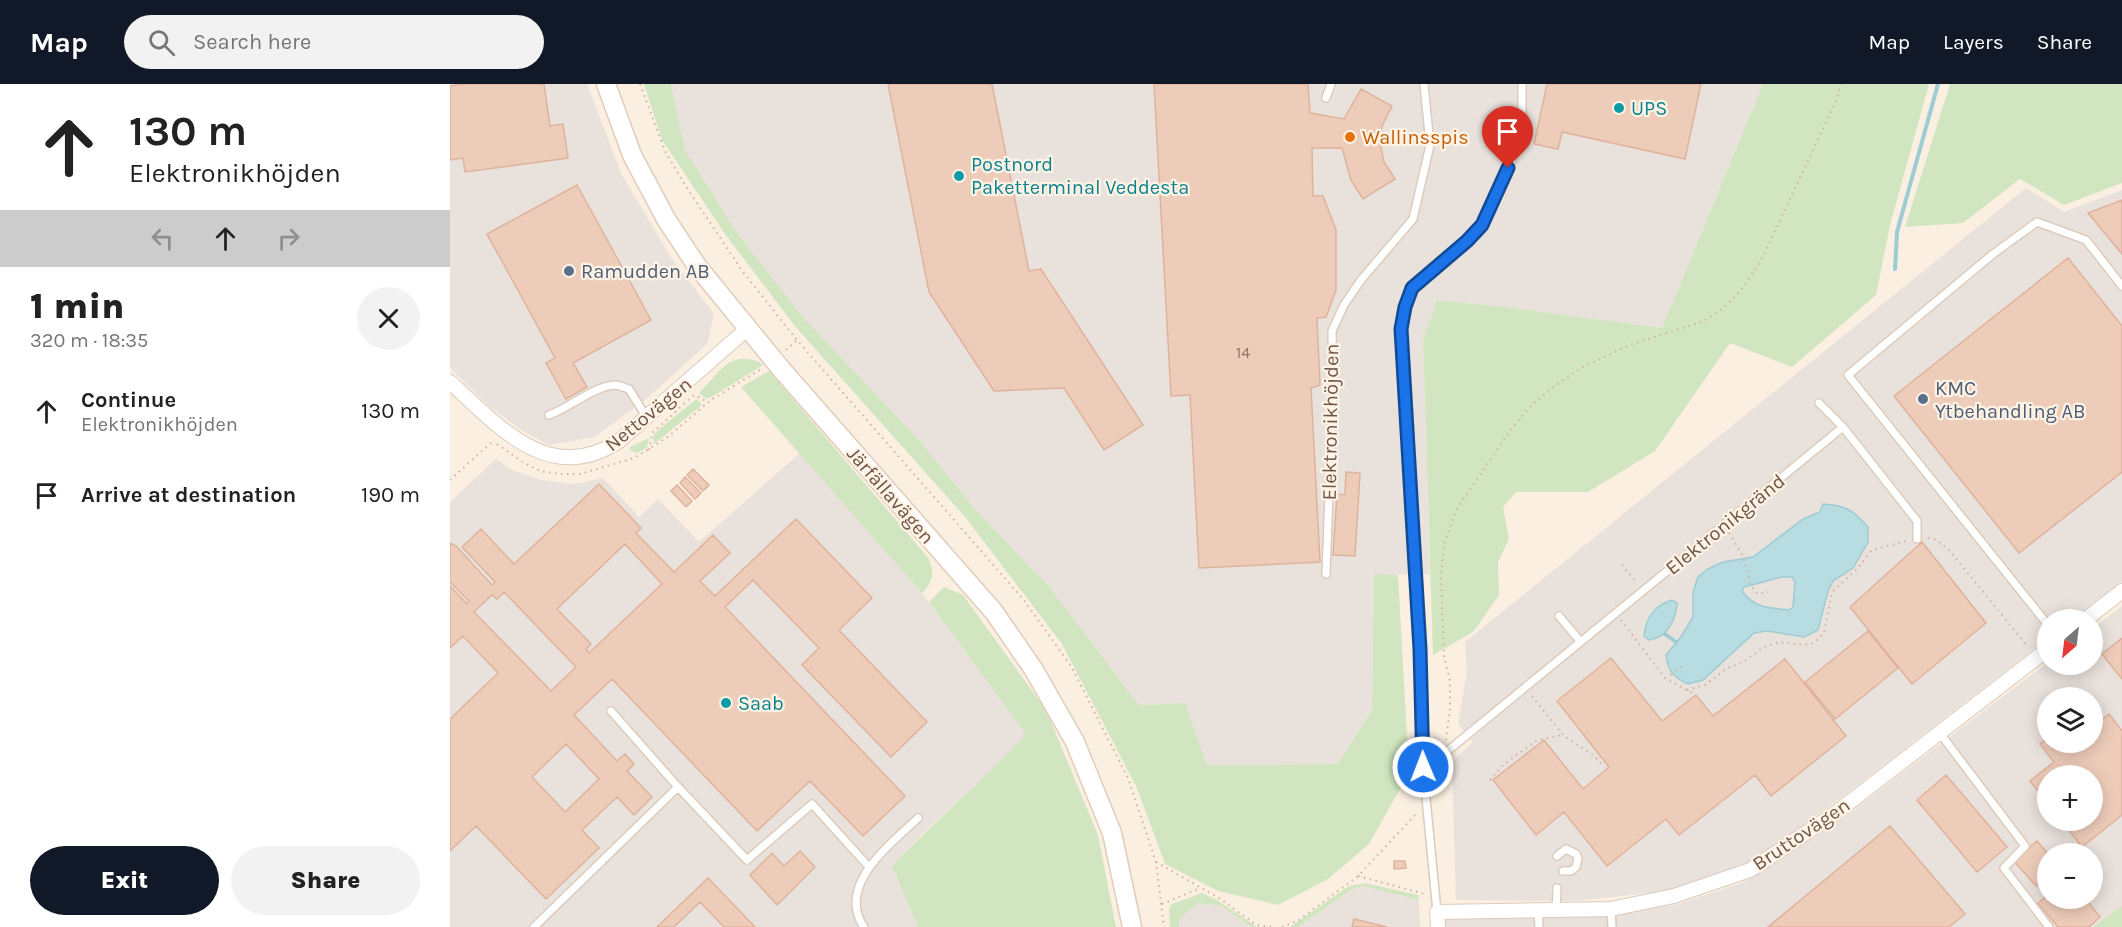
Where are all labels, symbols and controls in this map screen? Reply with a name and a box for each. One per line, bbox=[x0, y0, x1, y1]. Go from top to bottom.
search box bbox=[124, 15, 544, 69]
text: Map bbox=[30, 26, 88, 59]
icon: search bbox=[145, 26, 178, 59]
text: Search here bbox=[193, 29, 311, 55]
text: Map bbox=[1868, 30, 1910, 54]
text: Layers bbox=[1943, 30, 2004, 54]
text: Share bbox=[2037, 30, 2092, 54]
place label: UPS bbox=[1631, 97, 1667, 120]
marker: UPS bbox=[1612, 101, 1626, 115]
text: 130 m bbox=[129, 106, 247, 156]
pin bbox=[1482, 106, 1533, 168]
icon: ahead bbox=[30, 108, 108, 186]
icon: arrive bbox=[1491, 115, 1524, 148]
place label: Wallinsspis bbox=[1362, 126, 1469, 149]
marker: Wallinsspis bbox=[1343, 130, 1357, 144]
place label: Postnord Paketterminal Veddesta bbox=[971, 153, 1189, 199]
text: Elektronikhöjden bbox=[129, 157, 341, 189]
marker: Postnord Paketterminal Veddesta bbox=[952, 169, 966, 183]
icon: left bbox=[146, 222, 179, 255]
icon: ahead bbox=[209, 222, 242, 255]
icon: right bbox=[272, 222, 305, 255]
place label: Ramudden AB bbox=[581, 260, 710, 283]
marker: Ramudden AB bbox=[562, 264, 576, 278]
text: 1 min bbox=[30, 285, 124, 327]
button: close bbox=[357, 287, 420, 350]
text: 320 m · 18:35 bbox=[30, 329, 148, 352]
house number: 14 bbox=[1236, 343, 1250, 362]
street label: Elektronikhöjden bbox=[1318, 343, 1343, 501]
street label: Nettovägen bbox=[600, 373, 696, 456]
place label: KMC Ytbehandling AB bbox=[1935, 377, 2085, 423]
text: Continue bbox=[81, 387, 176, 413]
marker: KMC Ytbehandling AB bbox=[1916, 392, 1930, 406]
icon: ahead bbox=[30, 395, 63, 428]
text: 130 m bbox=[361, 398, 420, 424]
text: Elektronikhöjden bbox=[81, 413, 238, 436]
street label: Järfällavägen bbox=[842, 442, 939, 549]
street label: Elektronikgränd bbox=[1661, 469, 1790, 580]
icon: arrive bbox=[30, 479, 63, 512]
text: Arrive at destination bbox=[81, 482, 296, 508]
text: 190 m bbox=[361, 482, 420, 508]
north arrow bbox=[2037, 609, 2103, 675]
map controls bbox=[2037, 609, 2103, 909]
button: layers bbox=[2037, 687, 2103, 753]
place label: Saab bbox=[738, 692, 784, 715]
marker: Saab bbox=[719, 696, 733, 710]
position arrow bbox=[1391, 735, 1455, 799]
button: + bbox=[2037, 765, 2103, 831]
street label: Bruttovägen bbox=[1748, 793, 1854, 875]
button: − bbox=[2037, 843, 2103, 909]
button: Exit bbox=[30, 846, 219, 915]
button: Share bbox=[231, 846, 420, 915]

